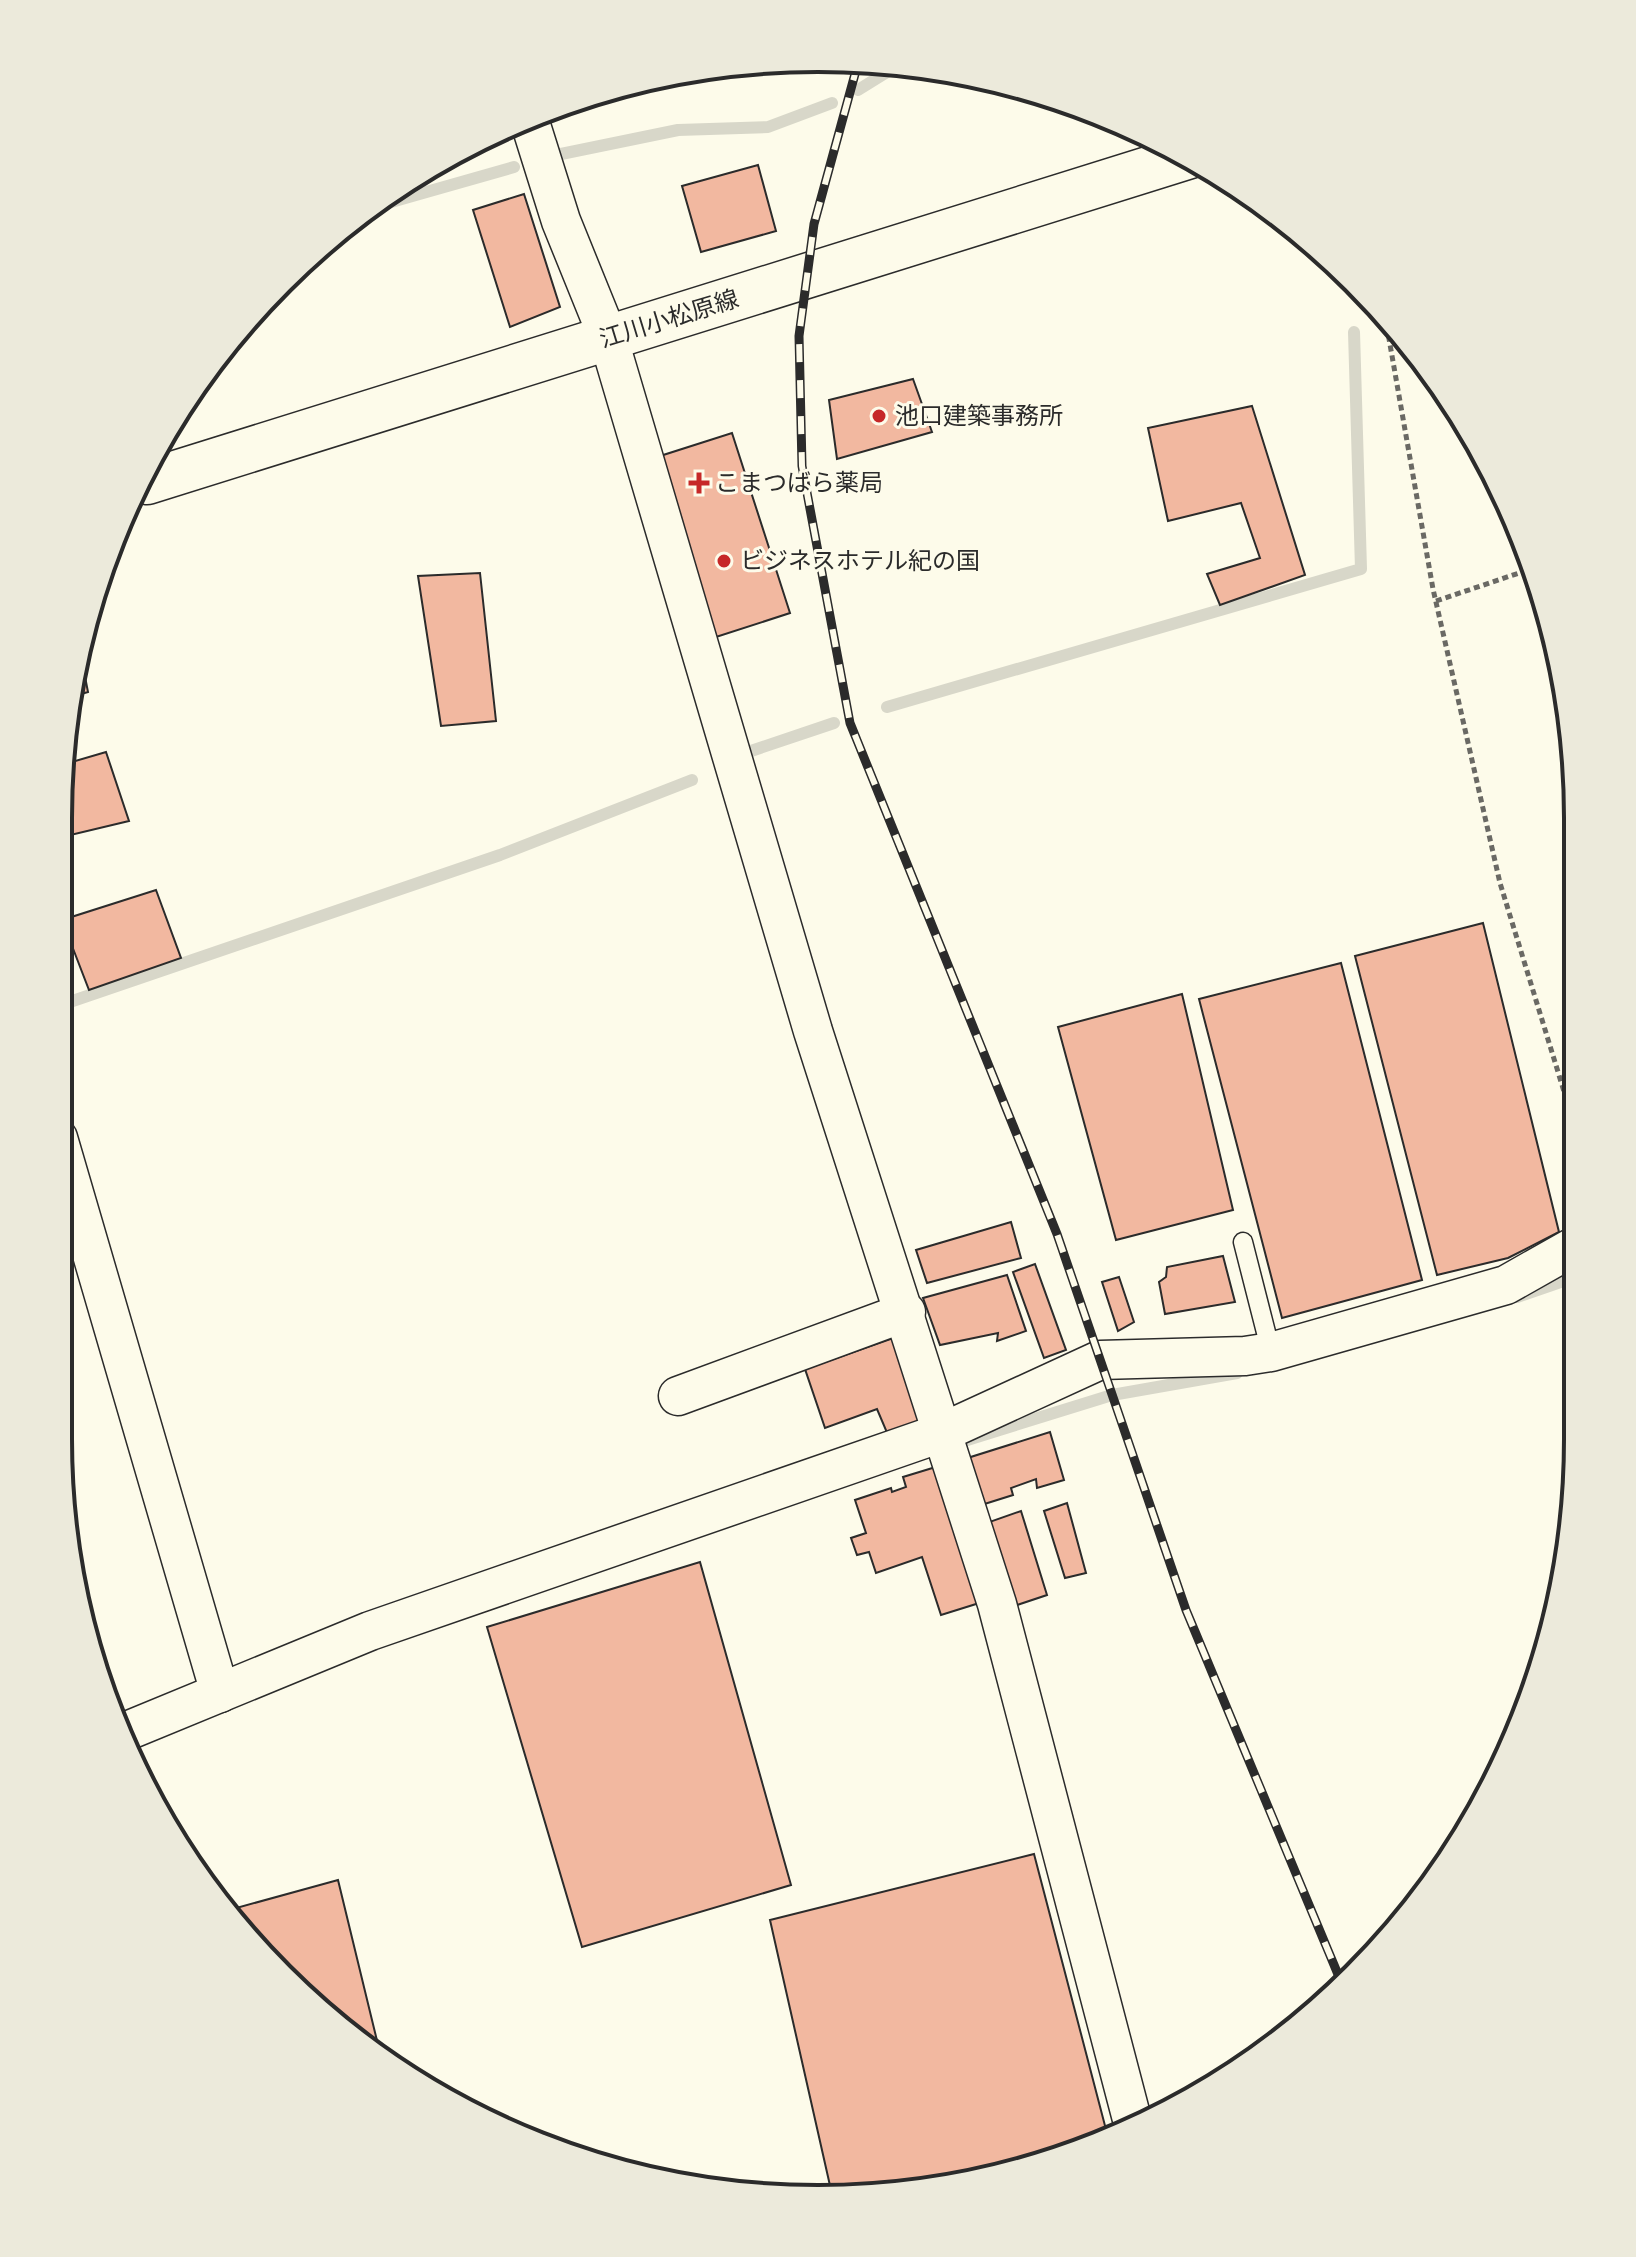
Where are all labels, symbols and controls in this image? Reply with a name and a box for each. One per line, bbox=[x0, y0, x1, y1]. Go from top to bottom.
street label: 江川小松原線 bbox=[596, 285, 742, 352]
place label: 池口建築事務所 bbox=[895, 402, 1063, 429]
marker: 池口建築事務所 bbox=[870, 407, 888, 425]
place label: こまつばら薬局 bbox=[715, 469, 883, 496]
marker: こまつばら薬局 bbox=[690, 474, 708, 492]
place label: ビジネスホテル紀の国 bbox=[740, 547, 980, 574]
marker: ビジネスホテル紀の国 bbox=[715, 552, 733, 570]

